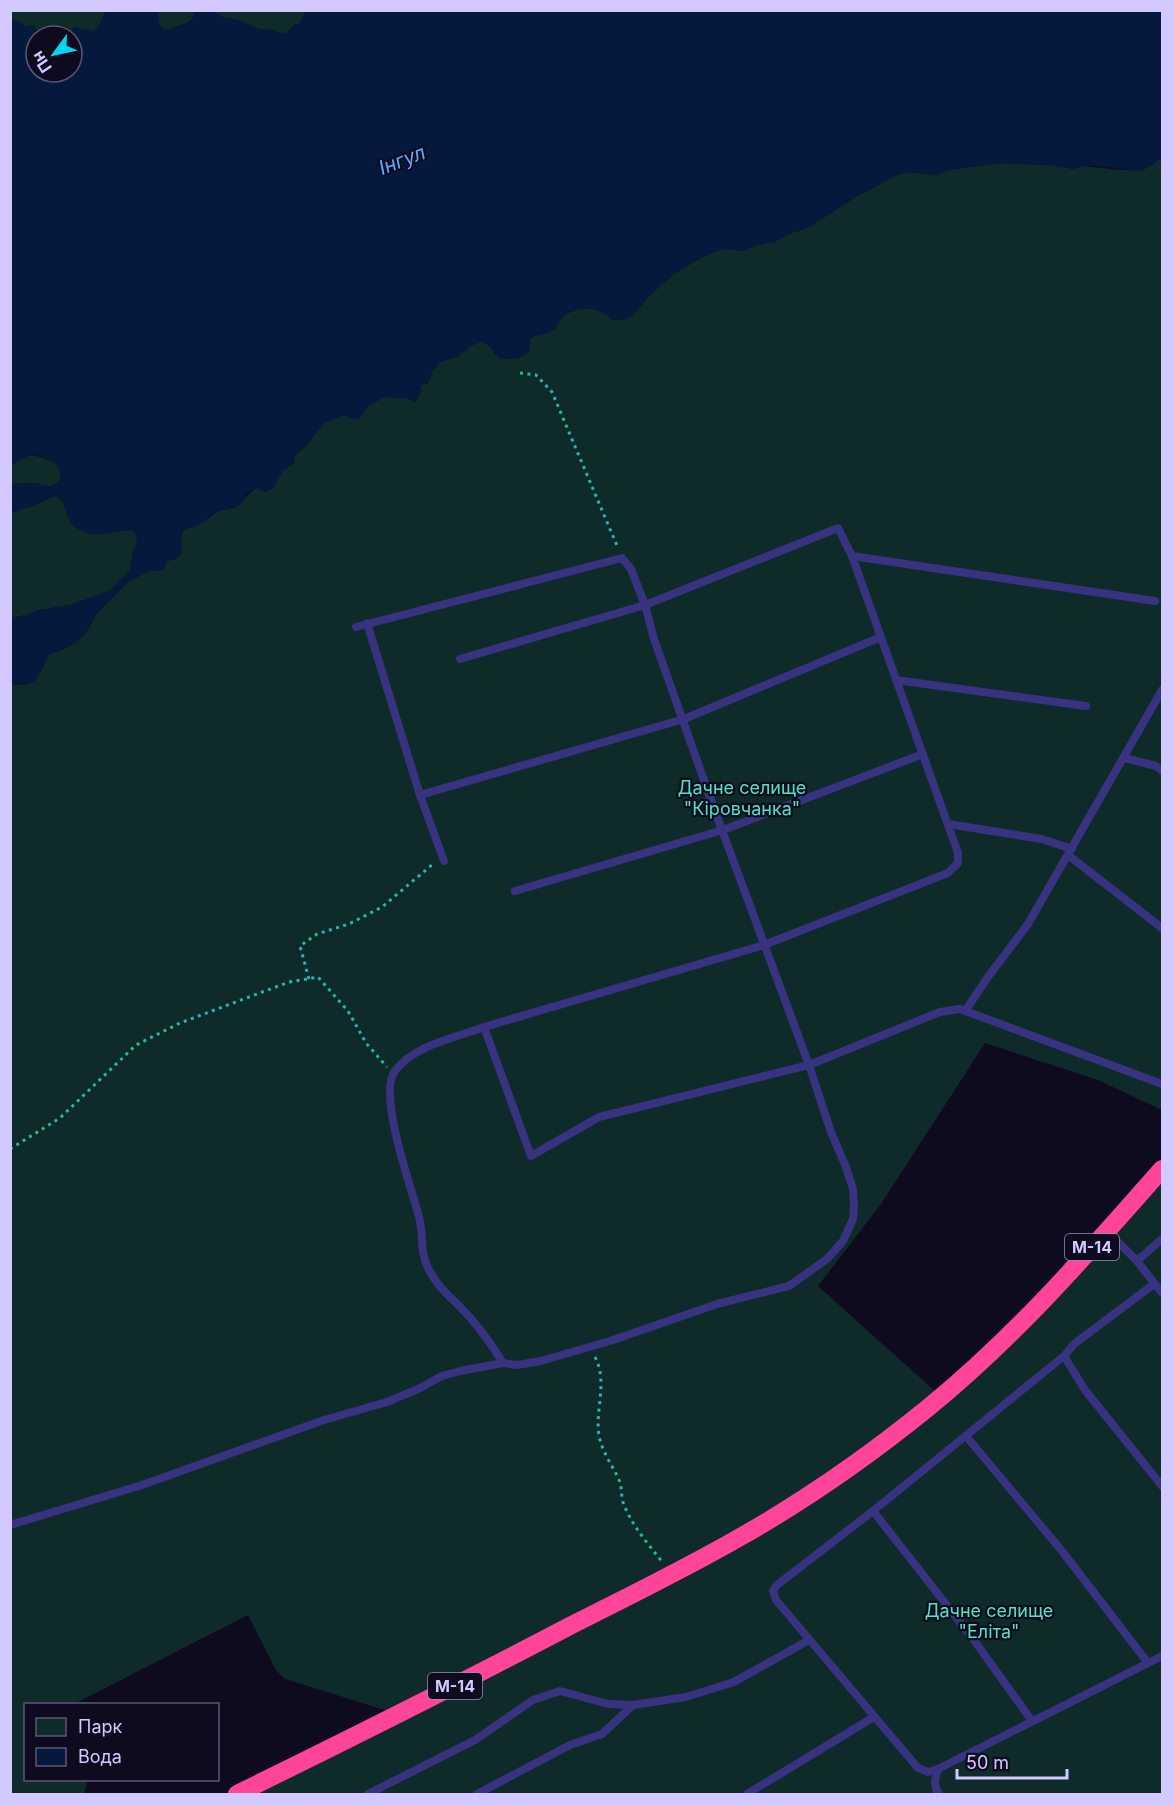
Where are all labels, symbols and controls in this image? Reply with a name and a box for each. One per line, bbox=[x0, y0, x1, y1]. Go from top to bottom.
north arrow bbox=[24, 24, 84, 84]
text: Пн bbox=[27, 48, 56, 77]
water label: Інгул bbox=[375, 140, 429, 180]
park label: Дачне селище "Кіровчанка" bbox=[678, 777, 806, 819]
road number: М-14 bbox=[1065, 1234, 1119, 1260]
park label: Дачне селище "Еліта" bbox=[925, 1600, 1053, 1642]
road number: М-14 bbox=[428, 1673, 482, 1699]
legend bbox=[24, 1703, 219, 1781]
text: Парк bbox=[78, 1716, 123, 1737]
scale bar bbox=[957, 1742, 1066, 1780]
text: Вода bbox=[78, 1746, 122, 1767]
text: 50 m bbox=[966, 1752, 1009, 1773]

